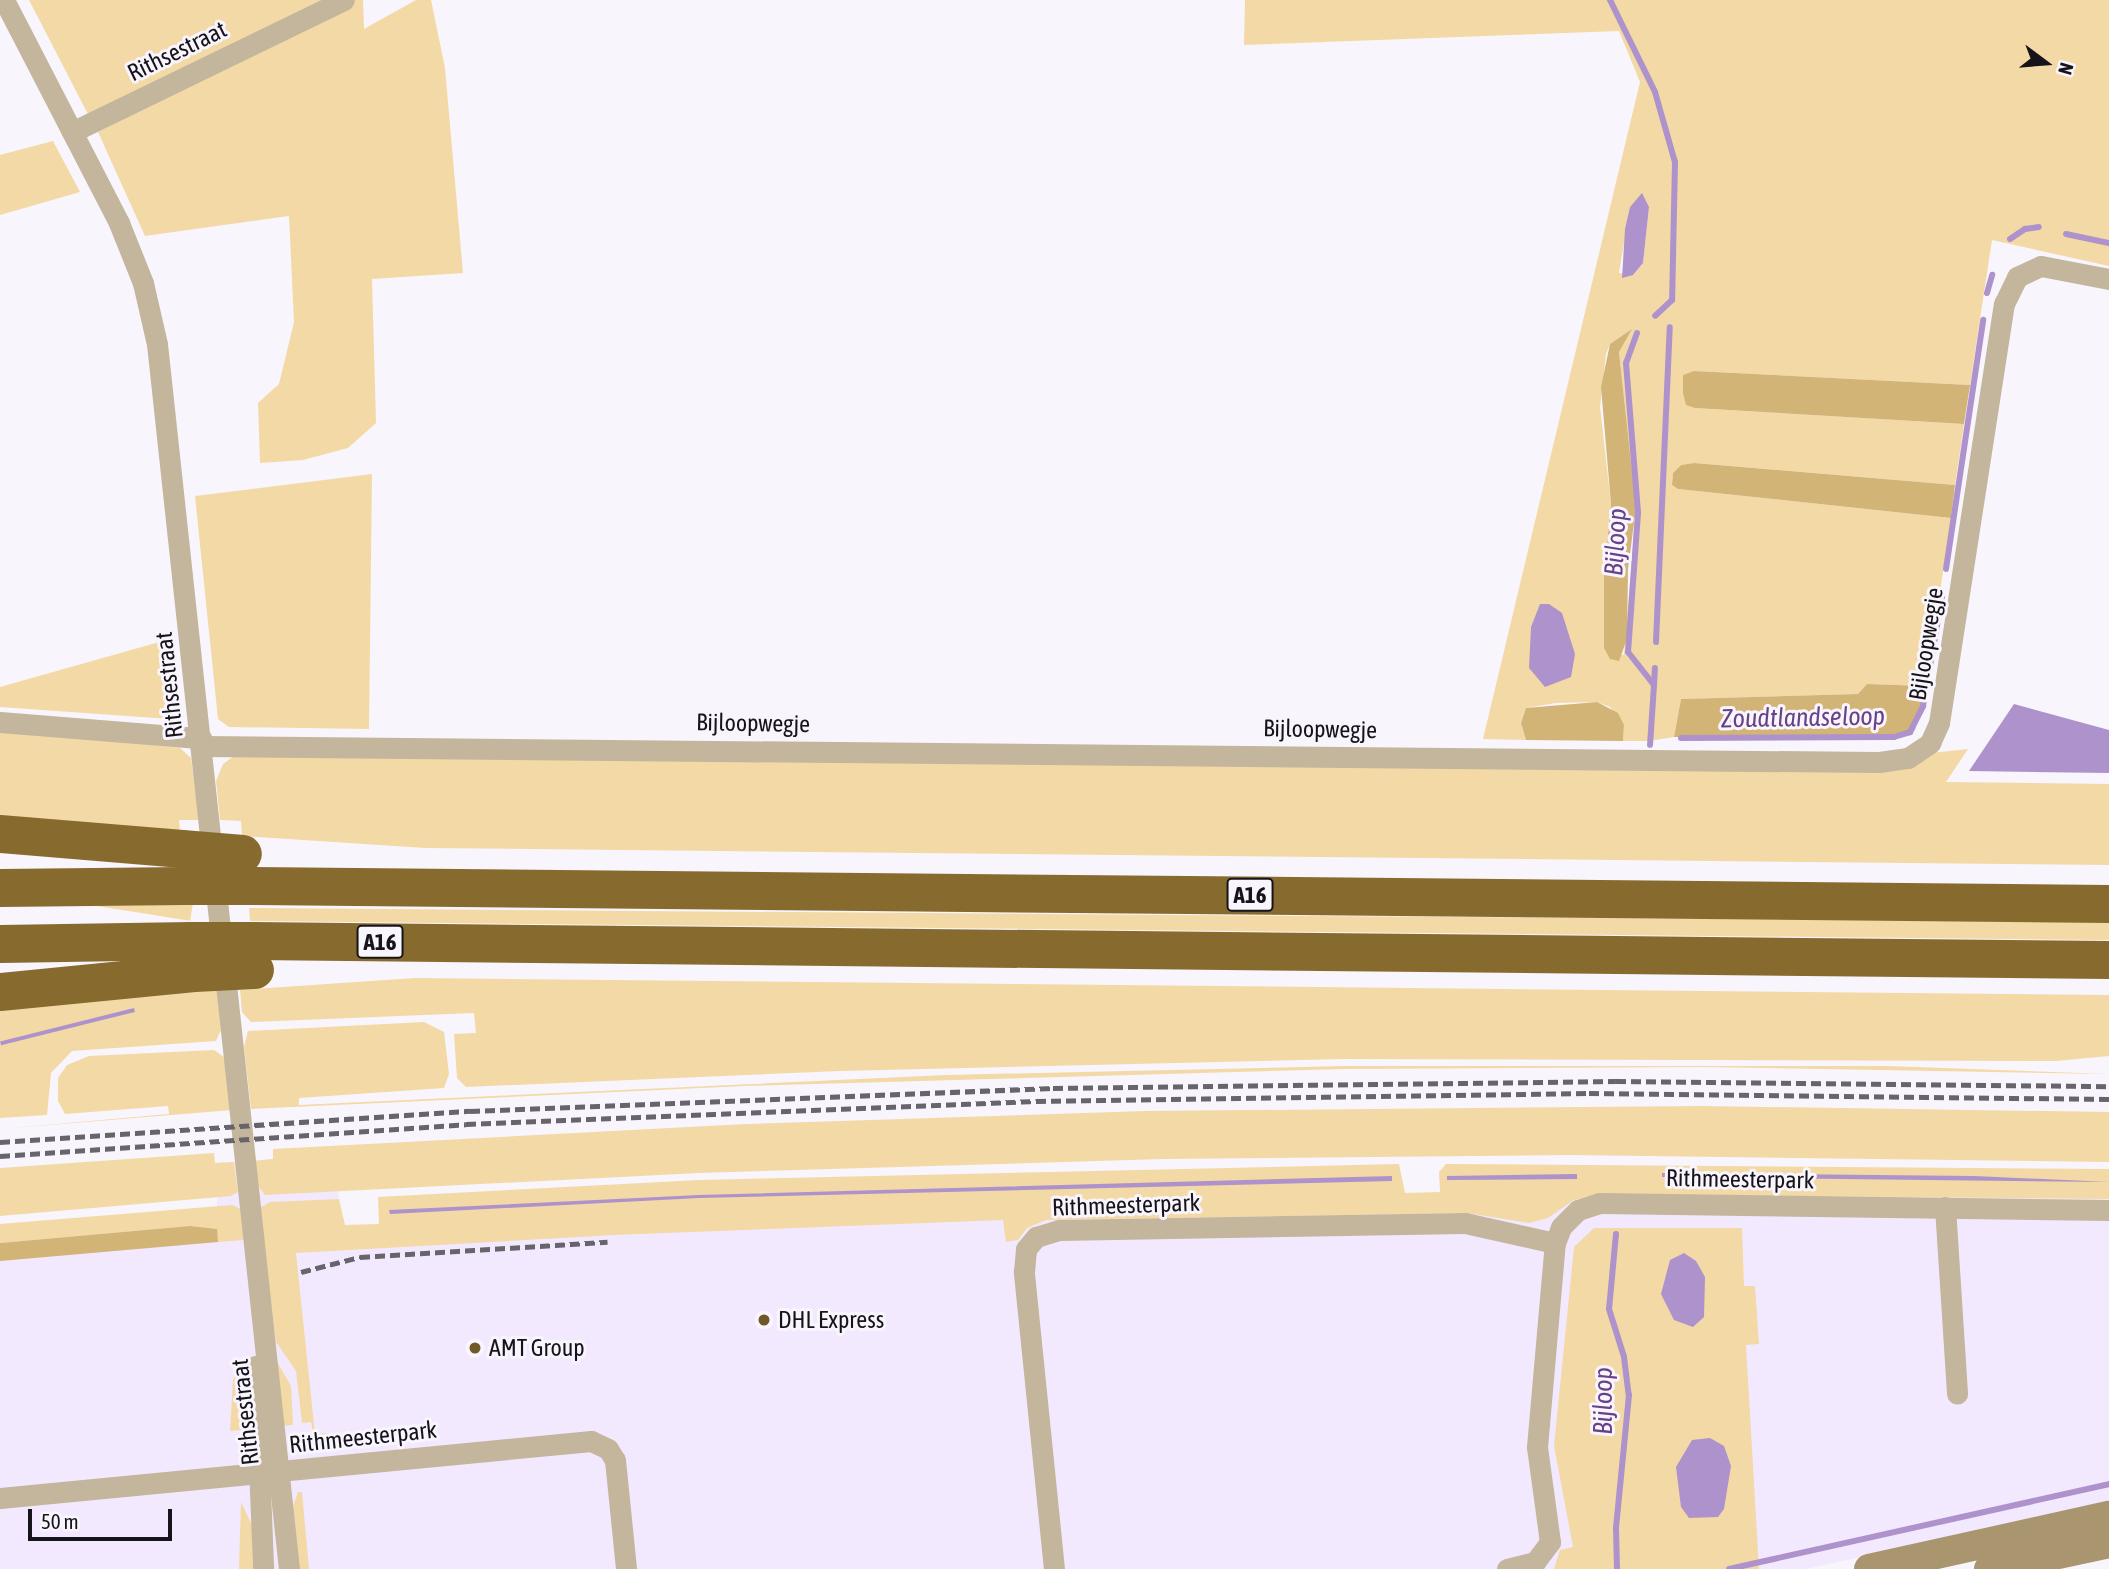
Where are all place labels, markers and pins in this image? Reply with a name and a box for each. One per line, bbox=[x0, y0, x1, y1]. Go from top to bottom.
place label: DHL Express bbox=[778, 1306, 884, 1334]
marker: DHL Express bbox=[756, 1312, 772, 1328]
place label: AMT Group bbox=[489, 1334, 585, 1362]
marker: AMT Group bbox=[467, 1340, 483, 1356]

